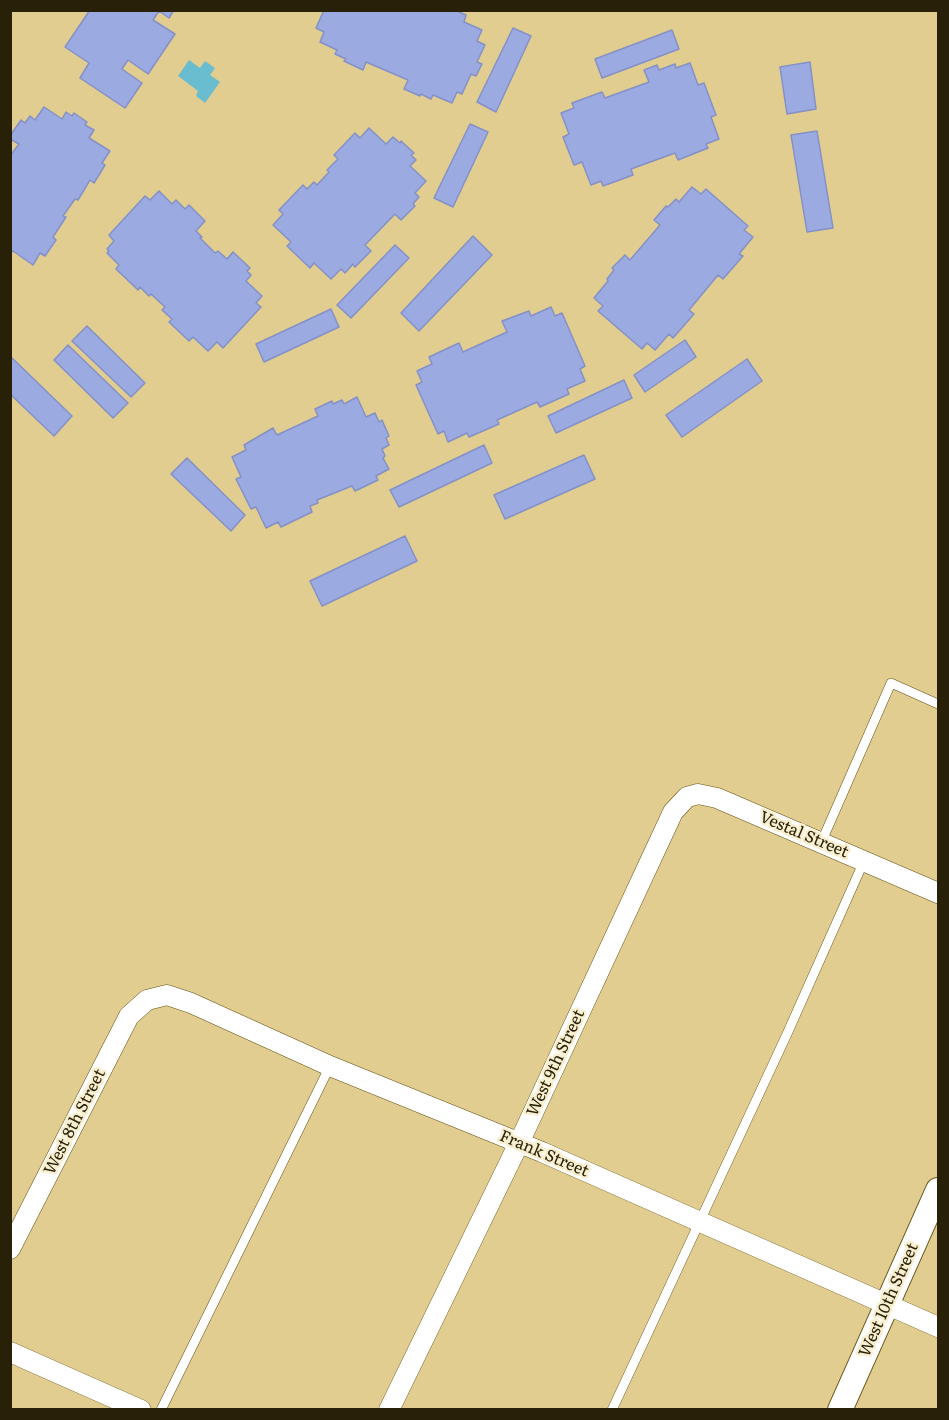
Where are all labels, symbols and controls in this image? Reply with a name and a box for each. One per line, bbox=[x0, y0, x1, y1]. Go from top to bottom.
street label: Vestal Street bbox=[757, 808, 851, 862]
street label: West 9th Street bbox=[523, 1007, 589, 1119]
street label: West 8th Street bbox=[40, 1066, 110, 1178]
street label: Frank Street bbox=[497, 1127, 591, 1181]
street label: West 10th Street bbox=[855, 1240, 923, 1360]

